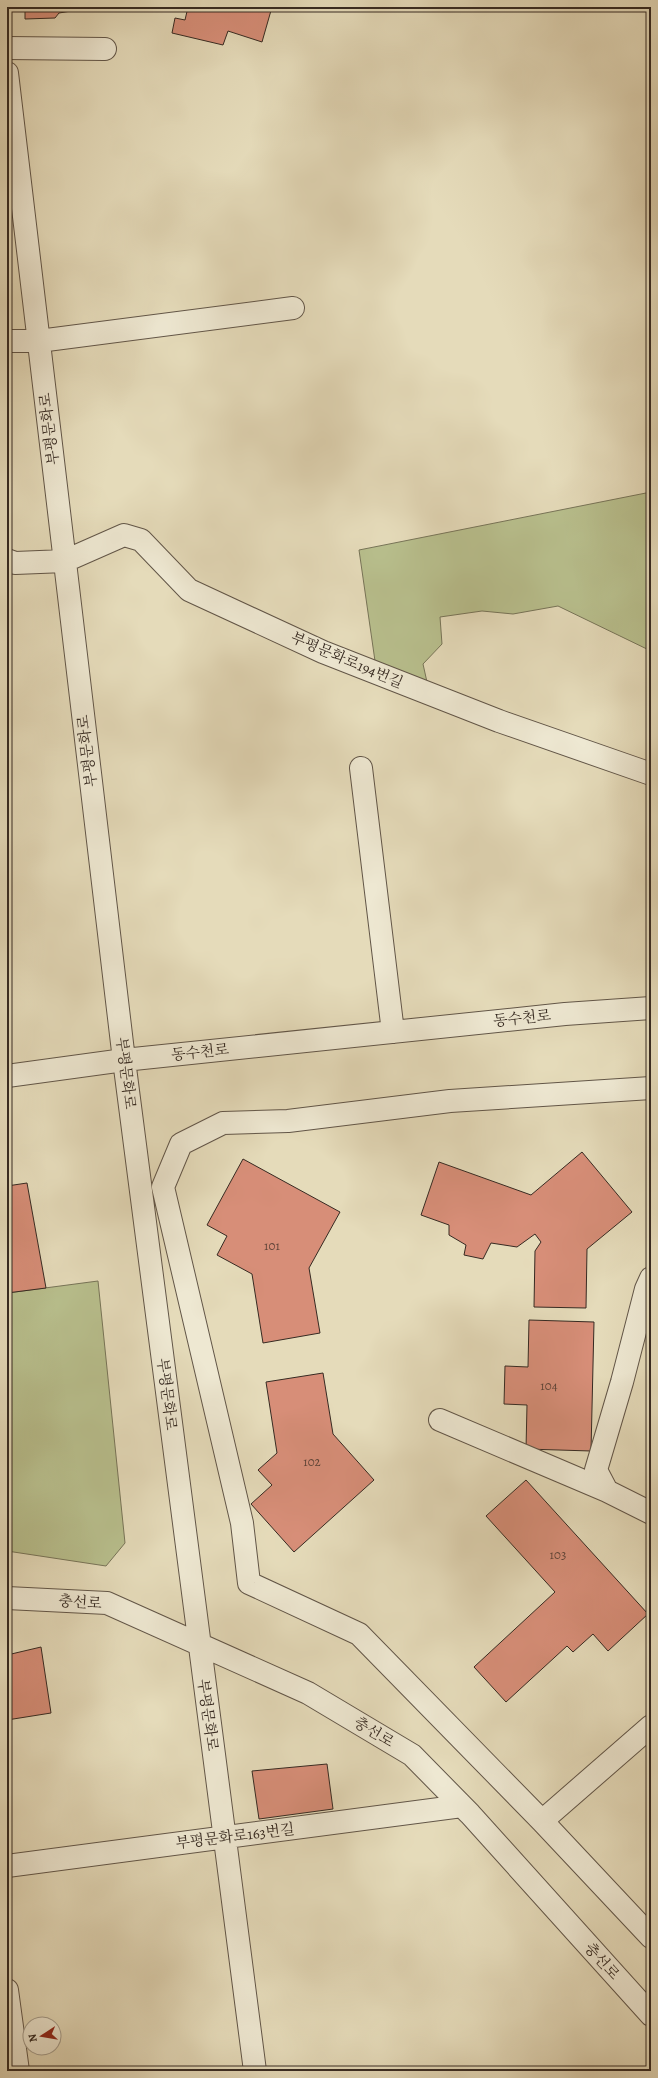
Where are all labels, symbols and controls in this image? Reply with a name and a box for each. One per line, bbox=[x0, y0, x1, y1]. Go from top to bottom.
street label: 부평문화로 bbox=[35, 391, 63, 466]
street label: 부평문화로194번길 bbox=[288, 627, 406, 693]
street label: 부평문화로 bbox=[73, 713, 101, 788]
street label: 동수천로 bbox=[492, 1005, 552, 1031]
street label: 부평문화로 bbox=[112, 1036, 140, 1111]
street label: 동수천로 bbox=[170, 1039, 230, 1065]
house number: 101 bbox=[264, 1237, 280, 1254]
street label: 부평문화로 bbox=[153, 1357, 181, 1432]
house number: 104 bbox=[540, 1377, 558, 1394]
house number: 102 bbox=[303, 1453, 321, 1470]
house number: 103 bbox=[550, 1546, 566, 1563]
street label: 충선로 bbox=[58, 1591, 103, 1614]
street label: 부평문화로 bbox=[193, 1678, 223, 1753]
street label: 충선로 bbox=[350, 1712, 398, 1752]
street label: 부평문화로163번길 bbox=[174, 1819, 296, 1853]
street label: 충선로 bbox=[580, 1938, 624, 1984]
north arrow bbox=[22, 2016, 62, 2056]
text: N bbox=[25, 2032, 41, 2043]

